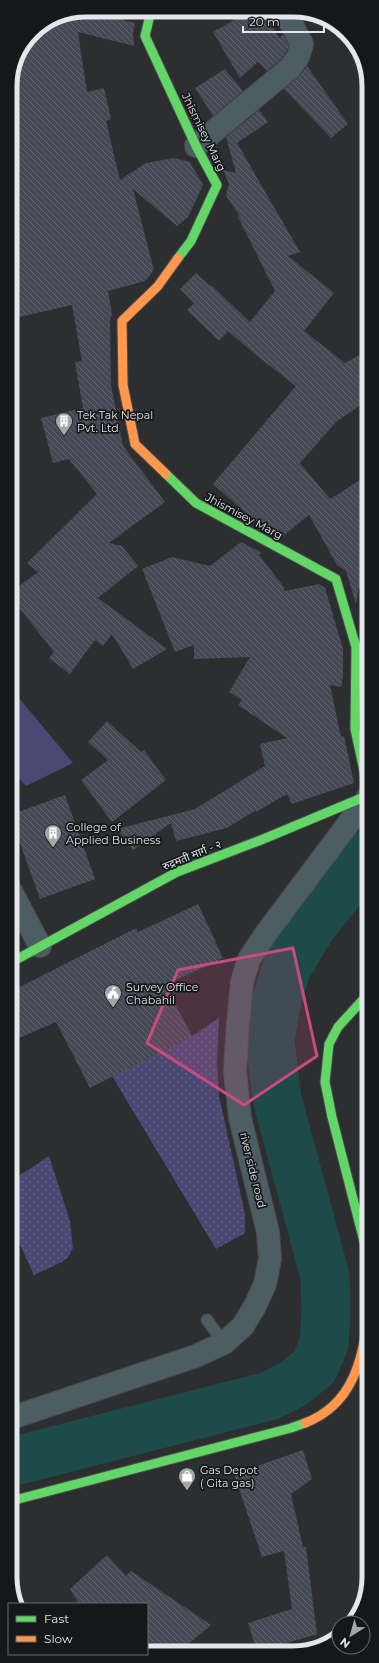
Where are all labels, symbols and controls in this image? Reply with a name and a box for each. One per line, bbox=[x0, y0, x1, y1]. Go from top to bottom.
scale bar bbox=[243, 8, 324, 34]
text: 20 m bbox=[249, 14, 280, 29]
street label: Jhismisey Marg bbox=[179, 90, 229, 173]
place label: Tek Tak Nepal Pvt. Ltd bbox=[77, 408, 153, 435]
building icon: Tek Tak Nepal Pvt. Ltd bbox=[54, 411, 74, 436]
street label: Jhismisey Marg bbox=[202, 489, 285, 542]
place label: College of Applied Business bbox=[66, 820, 161, 847]
building icon: College of Applied Business bbox=[43, 823, 63, 848]
street label: रुद्रमती मार्ग ‍- २ bbox=[160, 837, 224, 873]
place label: Survey Office Chabahil bbox=[126, 980, 199, 1007]
public building icon: Survey Office Chabahil bbox=[103, 983, 123, 1008]
street label: river side road bbox=[237, 1131, 269, 1209]
place label: Gas Depot ( Gita gas) bbox=[200, 1463, 258, 1490]
shop icon: Gas Depot ( Gita gas) bbox=[177, 1466, 197, 1491]
legend bbox=[8, 1603, 148, 1655]
text: Fast bbox=[44, 1611, 69, 1626]
north arrow bbox=[331, 1615, 371, 1655]
text: Slow bbox=[44, 1631, 73, 1646]
text: N bbox=[337, 1635, 353, 1651]

